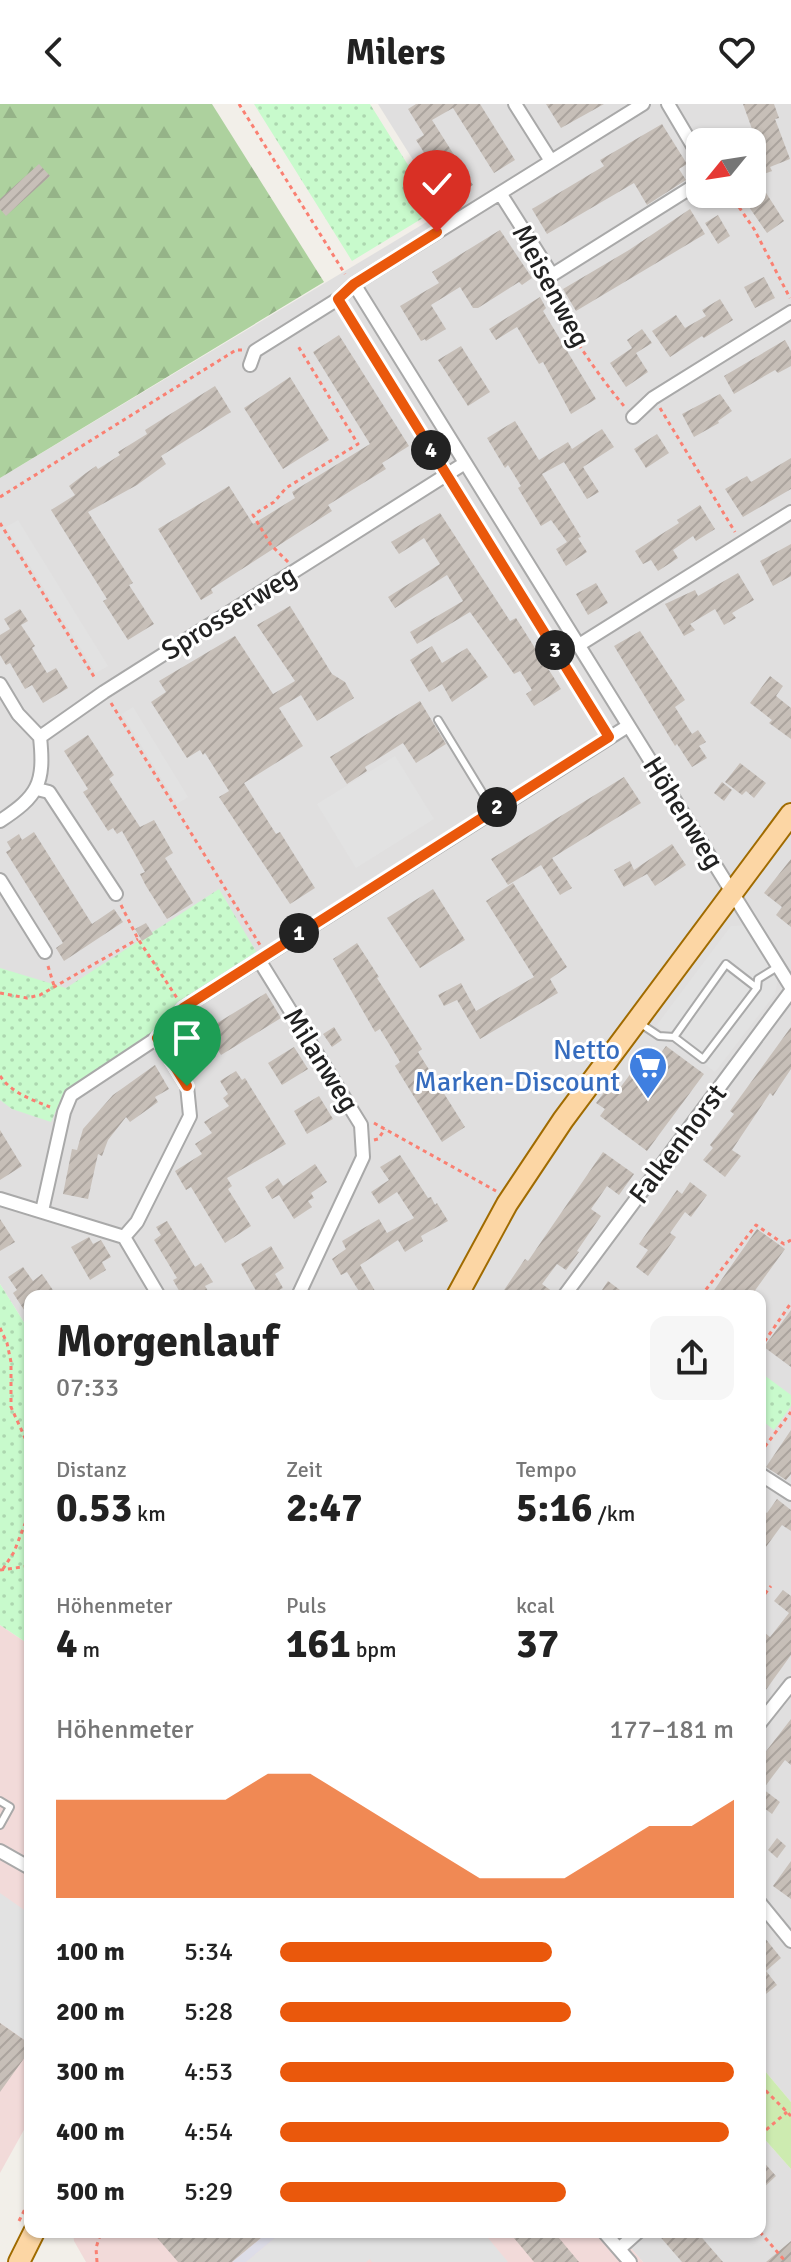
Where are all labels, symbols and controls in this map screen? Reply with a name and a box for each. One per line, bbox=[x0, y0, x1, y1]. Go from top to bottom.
icon: back bbox=[32, 30, 76, 74]
text: Milers bbox=[346, 30, 445, 75]
icon: heart bbox=[715, 30, 759, 74]
north arrow bbox=[686, 128, 766, 208]
map controls bbox=[686, 128, 766, 208]
pin bbox=[403, 150, 471, 232]
icon: check bbox=[415, 162, 459, 206]
street label: Meisenweg bbox=[505, 219, 597, 353]
pin: 4 bbox=[411, 430, 451, 470]
text: 4 bbox=[425, 436, 437, 463]
street label: Sprosserweg bbox=[155, 558, 303, 668]
pin: 3 bbox=[535, 630, 575, 670]
text: 3 bbox=[549, 636, 561, 663]
street label: Höhenweg bbox=[635, 750, 731, 876]
pin: 2 bbox=[477, 787, 517, 827]
text: 2 bbox=[491, 793, 503, 820]
pin: 1 bbox=[279, 913, 319, 953]
text: 1 bbox=[293, 919, 305, 946]
street label: Milanweg bbox=[276, 1002, 366, 1118]
pin bbox=[153, 1004, 221, 1086]
icon: arrive bbox=[165, 1016, 209, 1060]
place label: Netto Marken-Discount bbox=[414, 1033, 620, 1099]
supermarket icon: Netto Marken-Discount bbox=[627, 1045, 669, 1100]
street label: Falkenhorst bbox=[622, 1077, 734, 1211]
text: Morgenlauf bbox=[56, 1315, 279, 1369]
button: share bbox=[650, 1316, 734, 1400]
text: 07:33 bbox=[56, 1372, 119, 1404]
text: Distanz bbox=[56, 1456, 127, 1483]
text: Zeit bbox=[286, 1456, 322, 1483]
text: Tempo bbox=[516, 1456, 577, 1483]
text: 0.53 bbox=[56, 1483, 132, 1533]
text: 2:47 bbox=[286, 1483, 363, 1533]
text: 5:16 bbox=[516, 1483, 593, 1533]
text: km bbox=[132, 1500, 166, 1527]
text: /km bbox=[593, 1500, 635, 1527]
text: Höhenmeter bbox=[56, 1592, 172, 1619]
text: Puls bbox=[286, 1592, 326, 1619]
text: kcal bbox=[516, 1592, 555, 1619]
text: 4 bbox=[56, 1619, 78, 1669]
text: 161 bbox=[286, 1619, 351, 1669]
text: 37 bbox=[516, 1619, 559, 1669]
text: m bbox=[78, 1636, 100, 1663]
text: bpm bbox=[351, 1636, 396, 1663]
text: Höhenmeter bbox=[56, 1714, 194, 1746]
text: 177–181 m bbox=[610, 1714, 734, 1746]
text: 100 m bbox=[56, 1936, 125, 1968]
text: 5:34 bbox=[184, 1936, 233, 1968]
text: 200 m bbox=[56, 1996, 125, 2028]
text: 5:28 bbox=[184, 1996, 233, 2028]
text: 300 m bbox=[56, 2056, 125, 2088]
text: 4:53 bbox=[184, 2056, 233, 2088]
text: 400 m bbox=[56, 2116, 125, 2148]
text: 4:54 bbox=[184, 2116, 233, 2148]
text: 500 m bbox=[56, 2176, 125, 2208]
text: 5:29 bbox=[184, 2176, 233, 2208]

